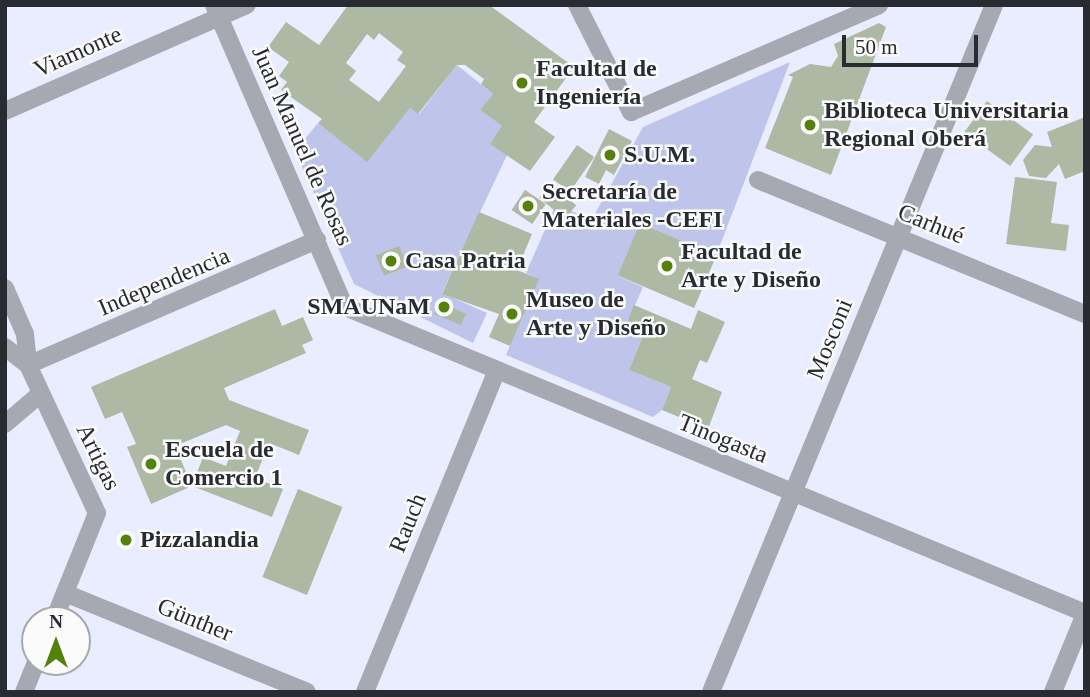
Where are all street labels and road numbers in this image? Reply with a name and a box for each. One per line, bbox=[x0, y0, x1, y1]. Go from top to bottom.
street label: Viamonte bbox=[30, 20, 126, 84]
street label: Juan Manuel de Rosas bbox=[245, 42, 359, 250]
street label: Carhué bbox=[893, 198, 969, 250]
street label: Independencia bbox=[94, 241, 234, 323]
street label: Mosconi bbox=[801, 295, 859, 383]
street label: Tinogasta bbox=[674, 408, 772, 470]
street label: Artigas bbox=[70, 419, 126, 495]
street label: Rauch bbox=[383, 489, 433, 557]
street label: Günther bbox=[153, 592, 237, 648]

